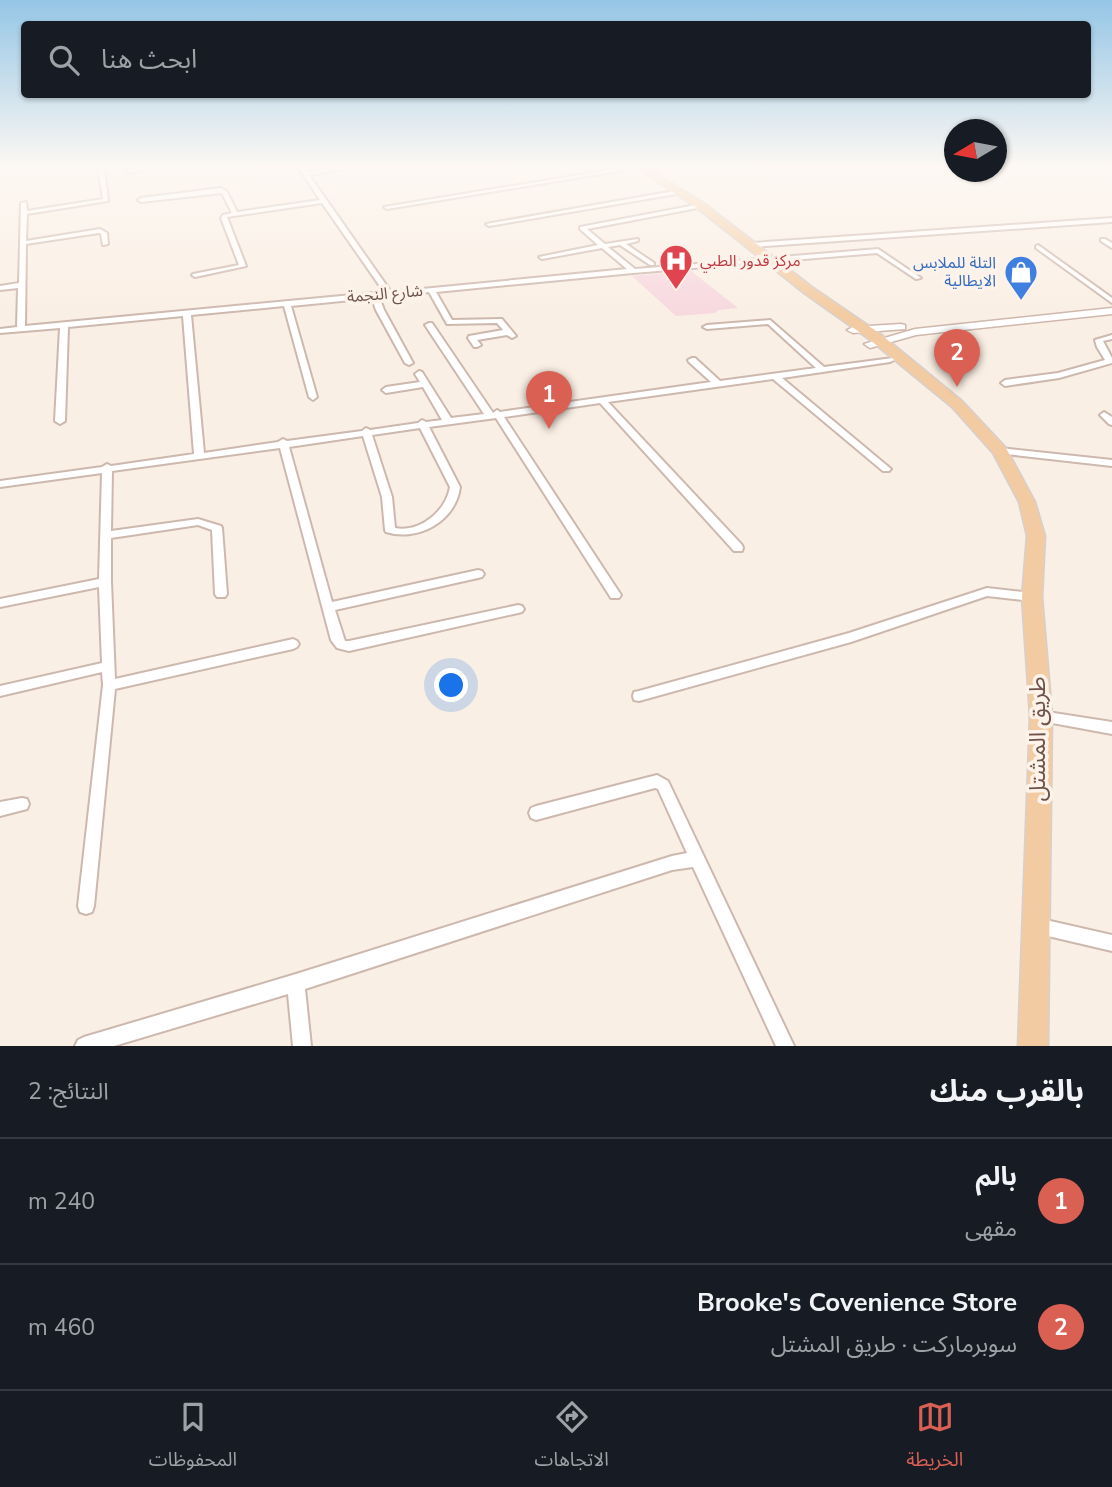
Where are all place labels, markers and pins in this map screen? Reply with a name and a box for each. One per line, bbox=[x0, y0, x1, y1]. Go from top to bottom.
hospital icon: مركز قدور الطبي bbox=[657, 242, 695, 291]
place label: مركز قدور الطبي bbox=[700, 250, 801, 273]
place label: التلة للملابس الايطالية bbox=[913, 252, 996, 292]
shop icon: التلة للملابس الايطالية bbox=[1002, 253, 1040, 302]
pin: 2 bbox=[934, 329, 980, 387]
pin: 1 bbox=[526, 371, 572, 429]

